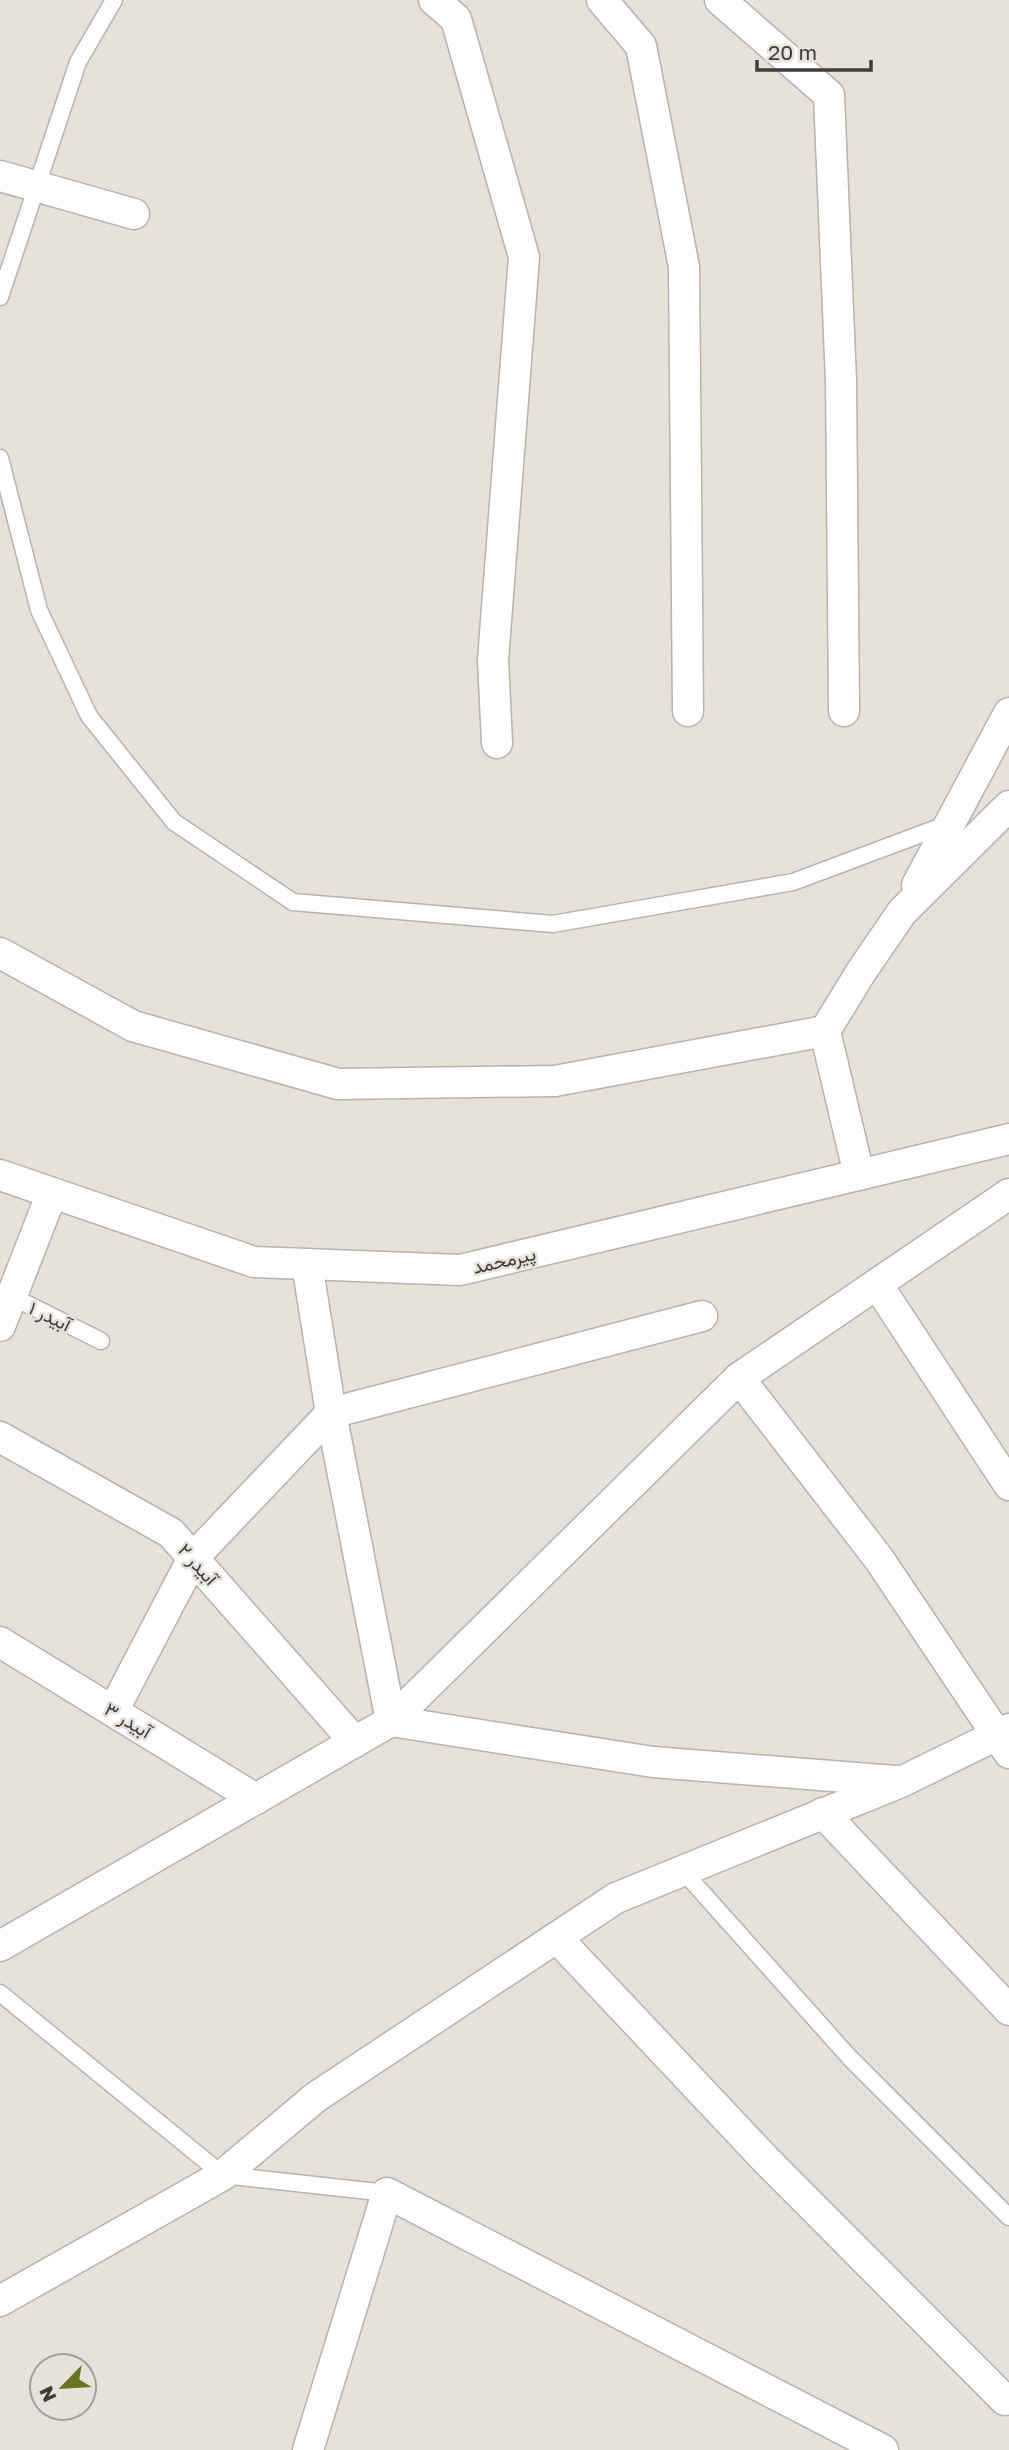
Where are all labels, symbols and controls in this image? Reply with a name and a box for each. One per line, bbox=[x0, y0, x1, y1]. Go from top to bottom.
scale bar bbox=[757, 28, 871, 72]
text: 20 m bbox=[768, 39, 817, 65]
street label: پیرمحمد bbox=[470, 1241, 538, 1281]
street label: آبیدر ۱ bbox=[25, 1296, 76, 1337]
street label: آبیدر ۲ bbox=[173, 1538, 224, 1591]
street label: آبیدر ۳ bbox=[100, 1697, 157, 1744]
north arrow bbox=[28, 2352, 98, 2422]
text: N bbox=[34, 2383, 61, 2406]

